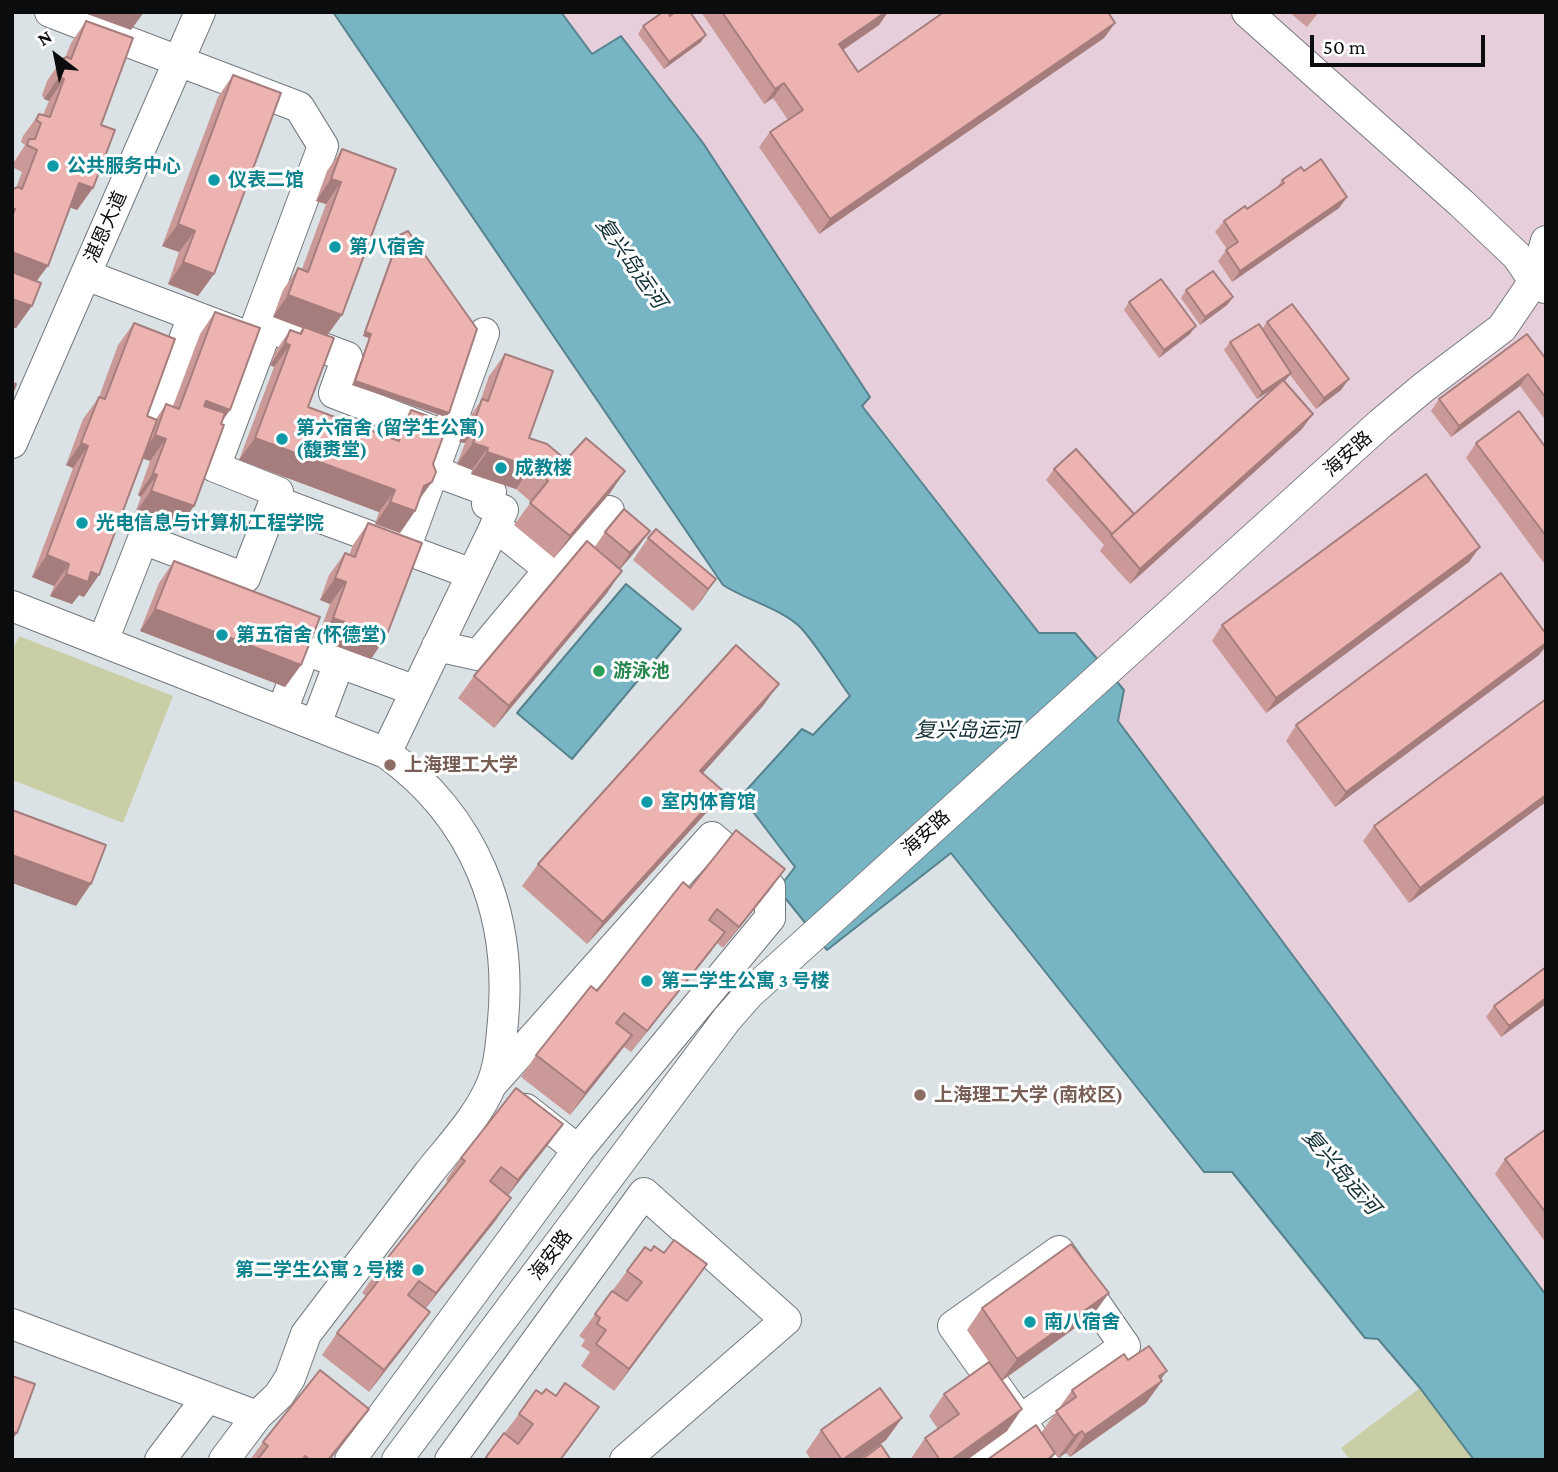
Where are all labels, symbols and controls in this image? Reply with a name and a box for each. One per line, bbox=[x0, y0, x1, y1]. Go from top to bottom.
north arrow bbox=[21, 21, 91, 91]
scale bar bbox=[1313, 21, 1488, 65]
text: N bbox=[34, 25, 56, 50]
text: 50 m bbox=[1323, 35, 1366, 59]
place label: 公共服务中心 bbox=[67, 155, 181, 177]
marker: 公共服务中心 bbox=[45, 158, 61, 174]
place label: 仪表二馆 bbox=[228, 169, 304, 191]
marker: 仪表二馆 bbox=[206, 172, 222, 188]
street label: 湛恩大道 bbox=[80, 188, 132, 266]
water label: 复兴岛运河 bbox=[591, 213, 671, 313]
place label: 第八宿舍 bbox=[349, 236, 425, 258]
marker: 第八宿舍 bbox=[327, 239, 343, 255]
place label: 第六宿舍 (留学生公寓) (馥赉堂) bbox=[296, 417, 485, 461]
street label: 海安路 bbox=[1319, 426, 1377, 482]
marker: 第六宿舍 (留学生公寓) (馥赉堂) bbox=[274, 431, 290, 447]
place label: 成教楼 bbox=[515, 457, 572, 479]
marker: 成教楼 bbox=[493, 460, 509, 476]
place label: 光电信息与计算机工程学院 bbox=[96, 512, 324, 534]
marker: 光电信息与计算机工程学院 bbox=[74, 515, 90, 531]
place label: 第五宿舍 (怀德堂) bbox=[236, 624, 387, 646]
marker: 第五宿舍 (怀德堂) bbox=[214, 627, 230, 643]
place label: 游泳池 bbox=[613, 660, 670, 682]
marker: 游泳池 bbox=[591, 663, 607, 679]
water label: 复兴岛运河 bbox=[915, 718, 1019, 744]
place label: 上海理工大学 bbox=[404, 754, 518, 776]
marker: 上海理工大学 bbox=[382, 757, 398, 773]
place label: 室内体育馆 bbox=[661, 791, 756, 813]
marker: 室内体育馆 bbox=[639, 794, 655, 810]
street label: 海安路 bbox=[897, 805, 955, 861]
place label: 第二学生公寓 3 号楼 bbox=[661, 970, 830, 992]
marker: 第二学生公寓 3 号楼 bbox=[639, 973, 655, 989]
place label: 上海理工大学 (南校区) bbox=[934, 1084, 1123, 1106]
marker: 上海理工大学 (南校区) bbox=[912, 1087, 928, 1103]
water label: 复兴岛运河 bbox=[1297, 1124, 1385, 1220]
street label: 海安路 bbox=[525, 1225, 577, 1285]
place label: 第二学生公寓 2 号楼 bbox=[235, 1259, 404, 1281]
marker: 第二学生公寓 2 号楼 bbox=[410, 1262, 426, 1278]
place label: 南八宿舍 bbox=[1044, 1311, 1120, 1333]
marker: 南八宿舍 bbox=[1022, 1314, 1038, 1330]

